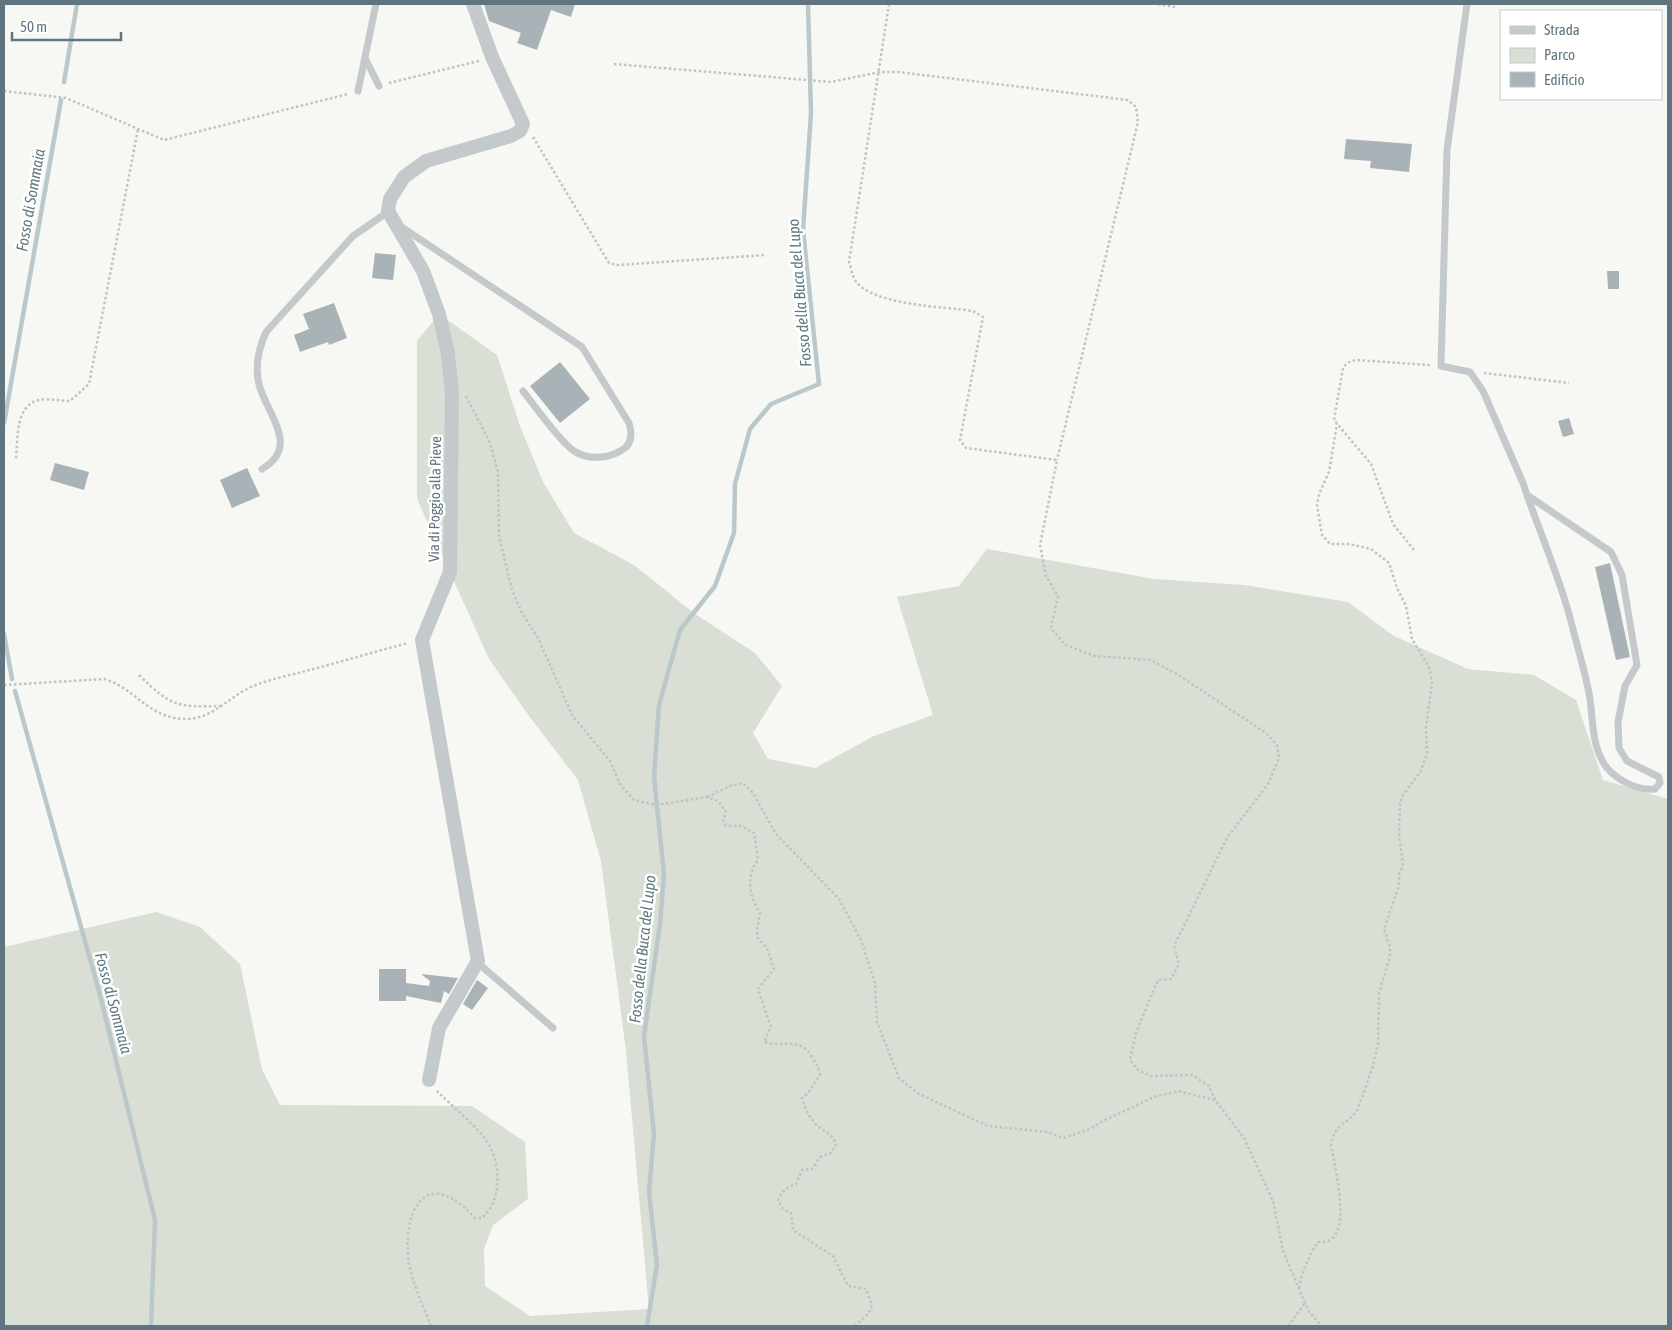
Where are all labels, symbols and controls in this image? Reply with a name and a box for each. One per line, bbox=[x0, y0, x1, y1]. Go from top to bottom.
scale bar bbox=[12, 10, 121, 42]
legend bbox=[1500, 10, 1662, 100]
text: 50 m bbox=[20, 18, 47, 35]
text: Strada bbox=[1544, 21, 1580, 38]
text: Parco bbox=[1544, 46, 1575, 63]
text: Edificio bbox=[1544, 71, 1585, 88]
water label: Fosso di Sommaia bbox=[12, 147, 48, 253]
water label: Fosso della Buca del Lupo bbox=[784, 218, 815, 368]
street label: Via di Poggio alla Pieve bbox=[425, 436, 444, 562]
water label: Fosso della Buca del Lupo bbox=[625, 874, 660, 1024]
water label: Fosso di Sommaia bbox=[92, 950, 136, 1056]

